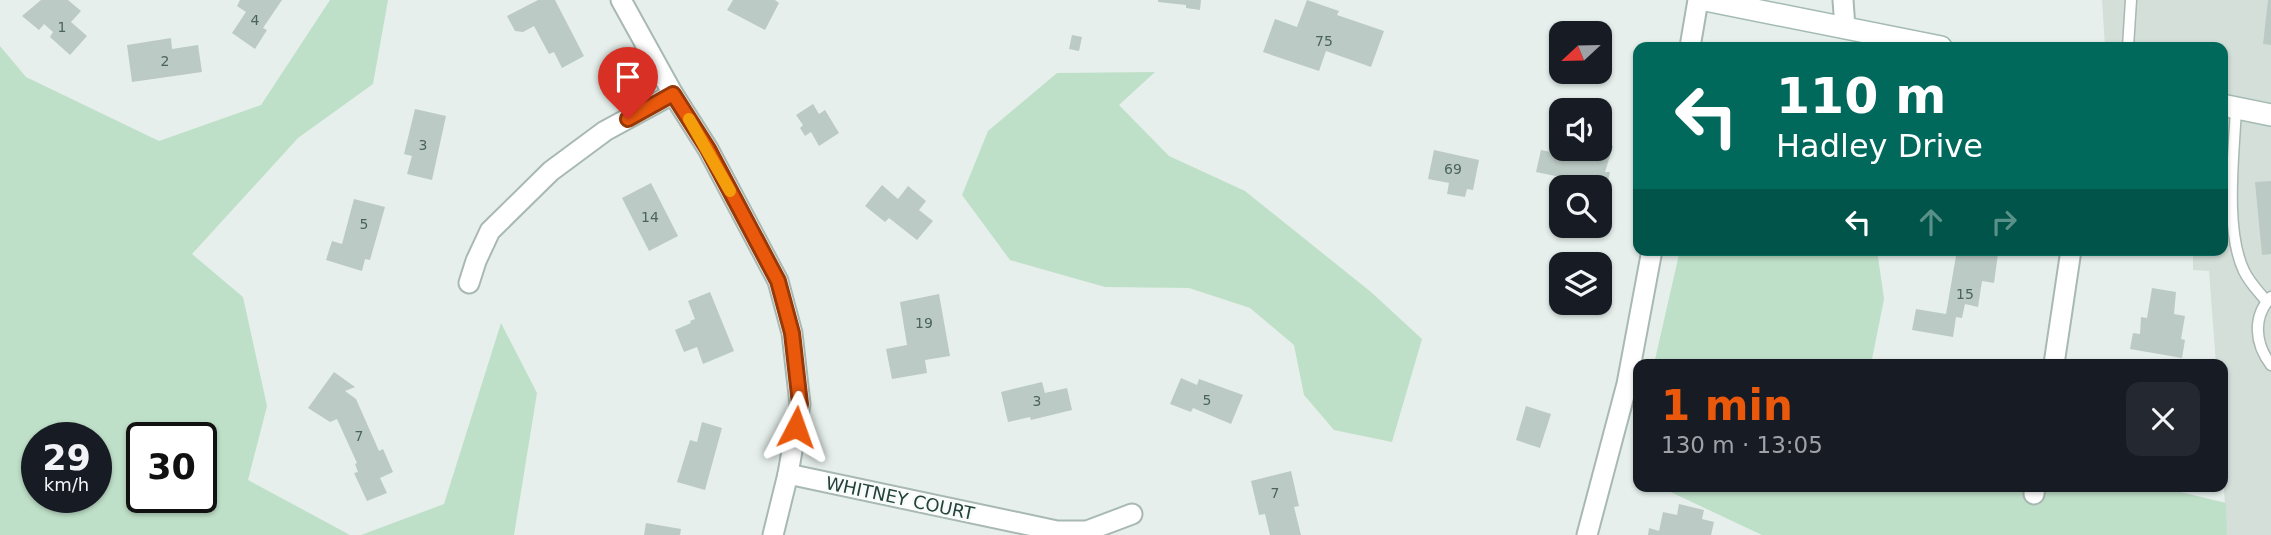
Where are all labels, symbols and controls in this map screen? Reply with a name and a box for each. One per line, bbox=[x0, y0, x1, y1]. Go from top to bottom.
house number: 4 bbox=[251, 12, 260, 28]
house number: 1 bbox=[58, 19, 66, 35]
north arrow bbox=[1549, 21, 1612, 84]
map controls bbox=[1549, 21, 1612, 315]
house number: 75 bbox=[1315, 33, 1333, 49]
pin bbox=[598, 47, 658, 119]
house number: 2 bbox=[161, 53, 169, 69]
icon: arrive bbox=[609, 58, 647, 96]
text: 110 m bbox=[1776, 68, 1946, 125]
icon: left bbox=[1661, 70, 1752, 161]
button: sound bbox=[1549, 98, 1612, 161]
text: Hadley Drive bbox=[1776, 127, 1983, 165]
house number: 3 bbox=[419, 137, 427, 153]
house number: 69 bbox=[1444, 161, 1462, 177]
button: search bbox=[1549, 175, 1612, 238]
icon: left bbox=[1839, 203, 1877, 241]
icon: ahead bbox=[1912, 203, 1950, 241]
icon: right bbox=[1985, 203, 2023, 241]
house number: 14 bbox=[641, 209, 659, 225]
house number: 5 bbox=[360, 216, 368, 232]
button: layers bbox=[1549, 252, 1612, 315]
house number: 15 bbox=[1956, 286, 1974, 302]
house number: 19 bbox=[915, 315, 933, 331]
text: 1 min bbox=[1661, 381, 1793, 430]
button: close bbox=[2126, 382, 2200, 456]
position arrow bbox=[759, 390, 833, 464]
house number: 5 bbox=[1203, 392, 1211, 408]
house number: 3 bbox=[1033, 393, 1041, 409]
speed limit sign: 30 bbox=[126, 422, 217, 513]
house number: 7 bbox=[355, 428, 363, 444]
text: 130 m · 13:05 bbox=[1661, 432, 1823, 458]
text: 29 bbox=[42, 438, 91, 478]
street label: WHITNEY COURT bbox=[824, 472, 977, 524]
text: km/h bbox=[44, 474, 89, 495]
house number: 7 bbox=[1271, 485, 1279, 501]

